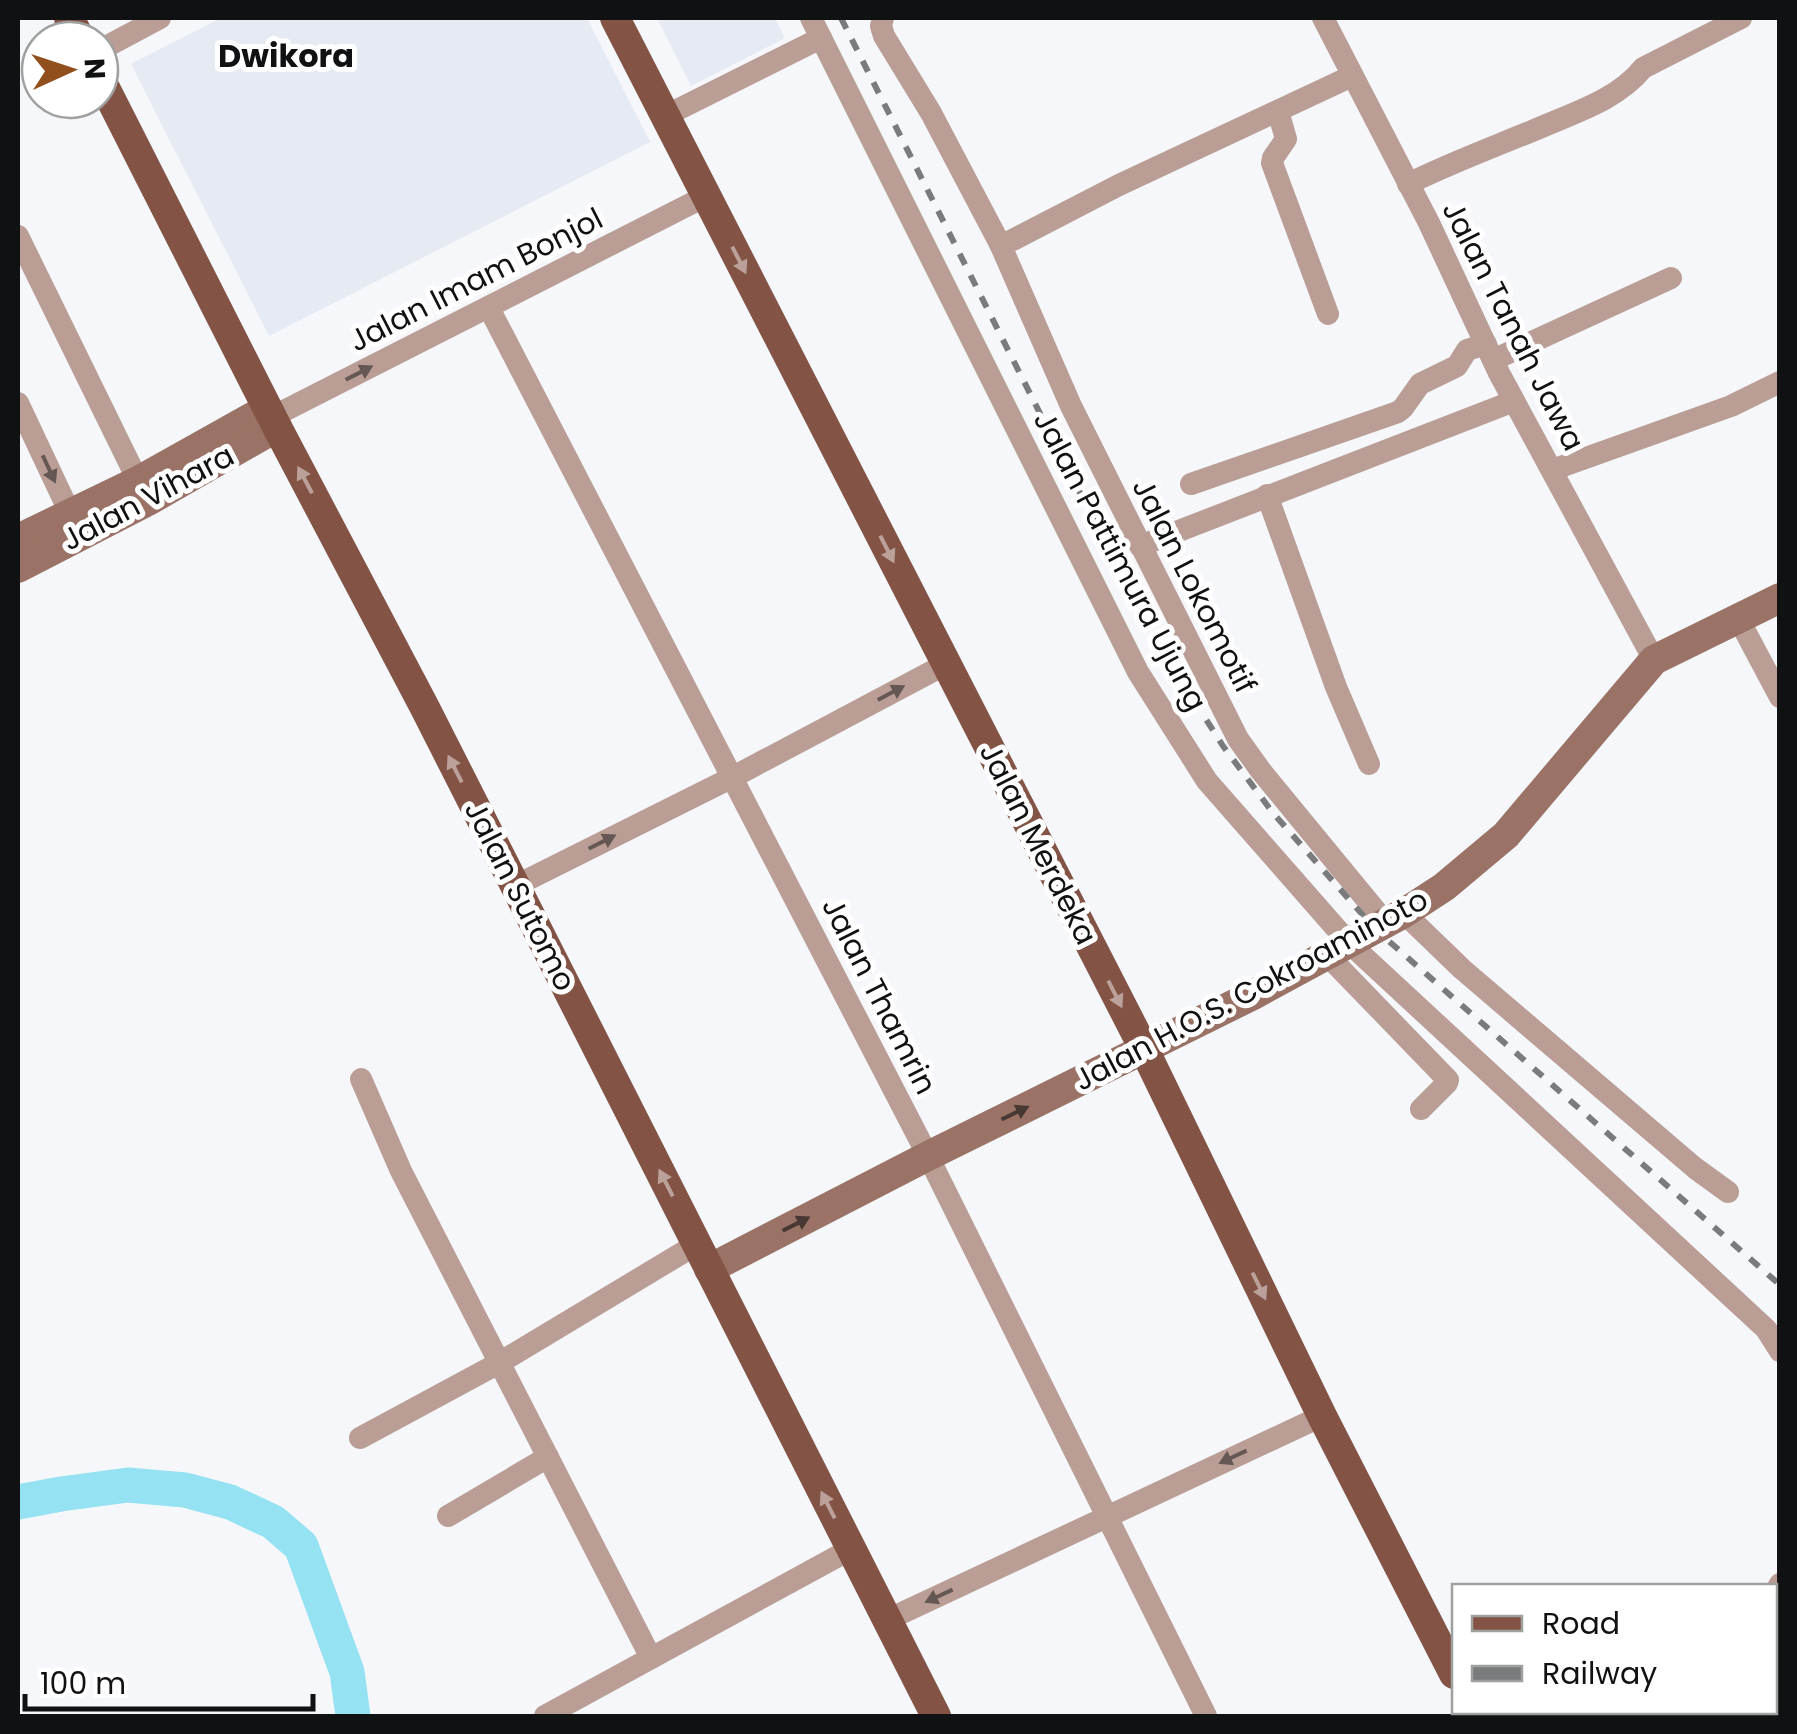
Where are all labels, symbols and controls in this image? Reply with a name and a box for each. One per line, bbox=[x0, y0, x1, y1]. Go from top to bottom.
north arrow bbox=[20, 20, 120, 120]
district label: Dwikora bbox=[218, 33, 354, 78]
text: N bbox=[74, 57, 114, 80]
street label: Jalan Tanah Jawa bbox=[1432, 193, 1595, 458]
street label: Jalan Imam Bonjol bbox=[342, 197, 610, 362]
one-way arrow bbox=[730, 246, 747, 275]
one-way arrow bbox=[345, 365, 374, 382]
street label: Jalan Pattimura Ujung bbox=[1023, 403, 1218, 718]
street label: Jalan Vihara bbox=[54, 434, 242, 561]
one-way arrow bbox=[41, 455, 58, 484]
one-way arrow bbox=[297, 466, 314, 495]
street label: Jalan Lokomotif bbox=[1122, 471, 1267, 701]
one-way arrow bbox=[878, 535, 895, 564]
one-way arrow bbox=[876, 685, 905, 702]
street label: Jalan Merdeka bbox=[969, 735, 1108, 952]
one-way arrow bbox=[447, 754, 464, 783]
street label: Jalan Sutomo bbox=[454, 793, 587, 998]
one-way arrow bbox=[588, 834, 617, 851]
street label: Jalan H.O.S. Cokroaminoto bbox=[1066, 878, 1435, 1101]
street label: Jalan Thamrin bbox=[811, 890, 948, 1102]
one-way arrow bbox=[1106, 980, 1123, 1009]
one-way arrow bbox=[1001, 1104, 1030, 1121]
one-way arrow bbox=[658, 1169, 675, 1198]
one-way arrow bbox=[782, 1216, 811, 1233]
one-way arrow bbox=[1250, 1272, 1267, 1301]
one-way arrow bbox=[1219, 1449, 1248, 1466]
one-way arrow bbox=[820, 1490, 837, 1519]
legend bbox=[1452, 1584, 1777, 1714]
one-way arrow bbox=[925, 1587, 954, 1604]
text: Road bbox=[1542, 1602, 1620, 1645]
scale bar bbox=[25, 1649, 312, 1711]
text: Railway bbox=[1542, 1652, 1657, 1695]
text: 100 m bbox=[40, 1662, 126, 1705]

